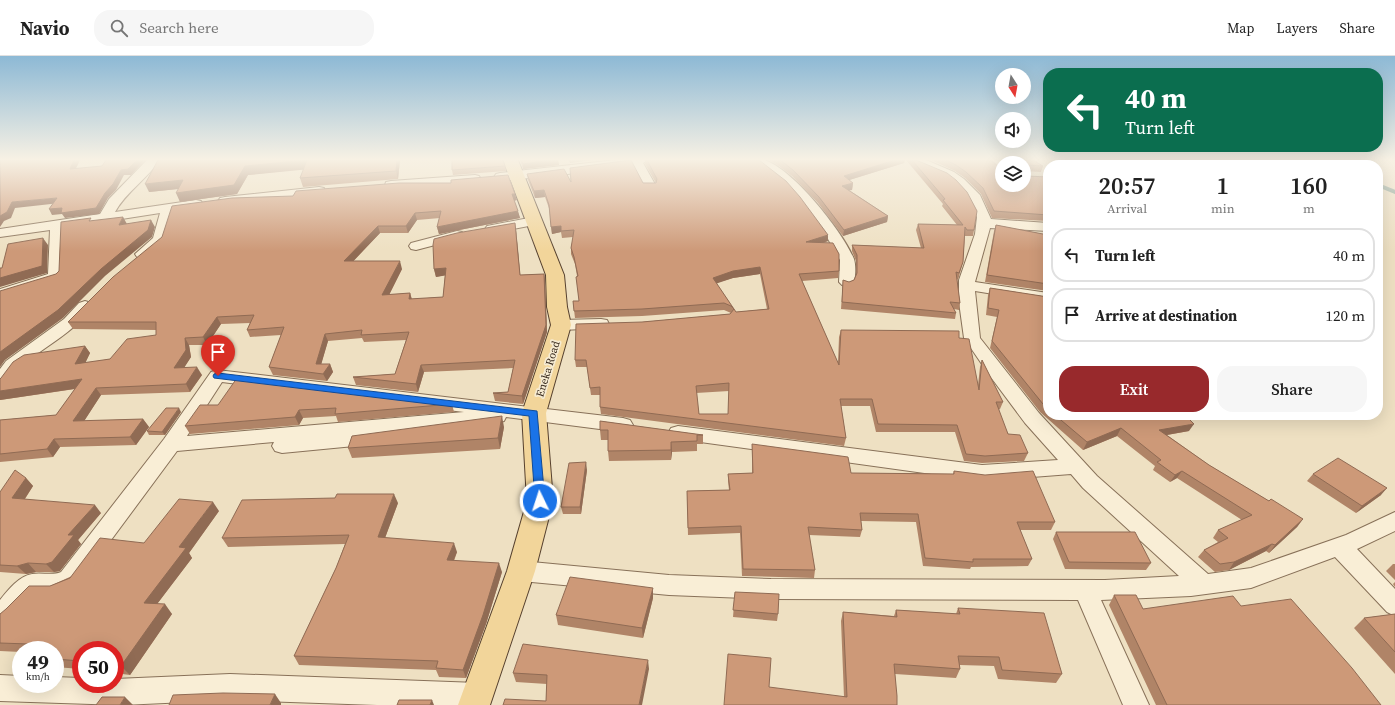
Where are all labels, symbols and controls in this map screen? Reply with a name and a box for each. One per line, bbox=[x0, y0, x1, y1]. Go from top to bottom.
search box bbox=[94, 10, 374, 46]
text: Navio bbox=[20, 15, 70, 41]
icon: search bbox=[108, 17, 130, 39]
text: Search here bbox=[140, 17, 219, 38]
text: Map bbox=[1227, 18, 1254, 38]
text: Layers bbox=[1276, 18, 1318, 38]
text: Share bbox=[1340, 18, 1375, 38]
north arrow bbox=[995, 68, 1031, 104]
map controls bbox=[995, 68, 1031, 192]
text: 40 m bbox=[1125, 79, 1187, 117]
icon: left bbox=[1059, 84, 1111, 136]
button: sound bbox=[995, 112, 1031, 148]
text: Turn left bbox=[1125, 115, 1195, 140]
button: layers bbox=[995, 156, 1031, 192]
text: 20:57 bbox=[1098, 169, 1156, 202]
text: 1 bbox=[1217, 169, 1229, 202]
text: 160 bbox=[1290, 169, 1328, 202]
text: Arrival bbox=[1107, 200, 1147, 217]
text: min bbox=[1211, 200, 1235, 217]
text: m bbox=[1303, 200, 1315, 217]
icon: left bbox=[1061, 244, 1083, 266]
text: Turn left bbox=[1095, 245, 1155, 266]
text: 40 m bbox=[1333, 245, 1365, 266]
icon: arrive bbox=[1061, 304, 1083, 326]
text: Arrive at destination bbox=[1095, 305, 1237, 326]
text: 120 m bbox=[1325, 305, 1365, 326]
pin bbox=[201, 335, 235, 376]
street label: Eneka Road bbox=[532, 338, 564, 399]
icon: arrive bbox=[207, 341, 229, 363]
button: Exit bbox=[1059, 366, 1209, 412]
button: Share bbox=[1217, 366, 1367, 412]
position arrow bbox=[519, 480, 561, 522]
speed limit sign: 50 bbox=[72, 641, 124, 693]
text: 49 bbox=[27, 648, 49, 676]
text: km/h bbox=[26, 670, 50, 683]

